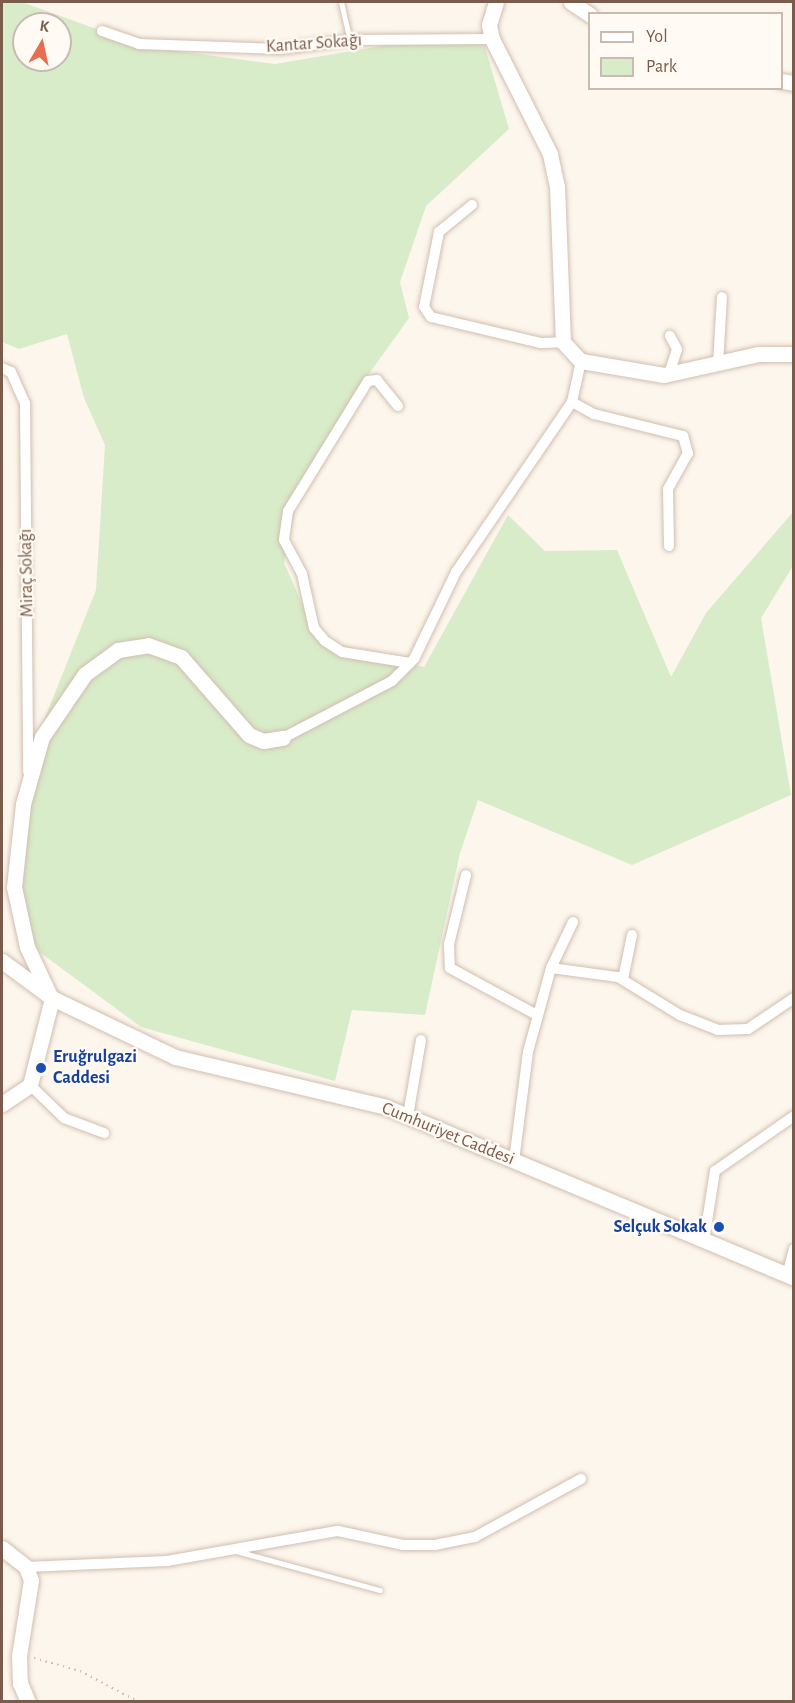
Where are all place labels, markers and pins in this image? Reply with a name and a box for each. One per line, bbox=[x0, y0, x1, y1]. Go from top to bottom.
place label: Eruğrulgazi Caddesi bbox=[53, 1047, 137, 1090]
marker: Eruğrulgazi Caddesi bbox=[34, 1061, 48, 1075]
place label: Selçuk Sokak bbox=[613, 1216, 707, 1238]
marker: Selçuk Sokak bbox=[712, 1220, 726, 1234]

